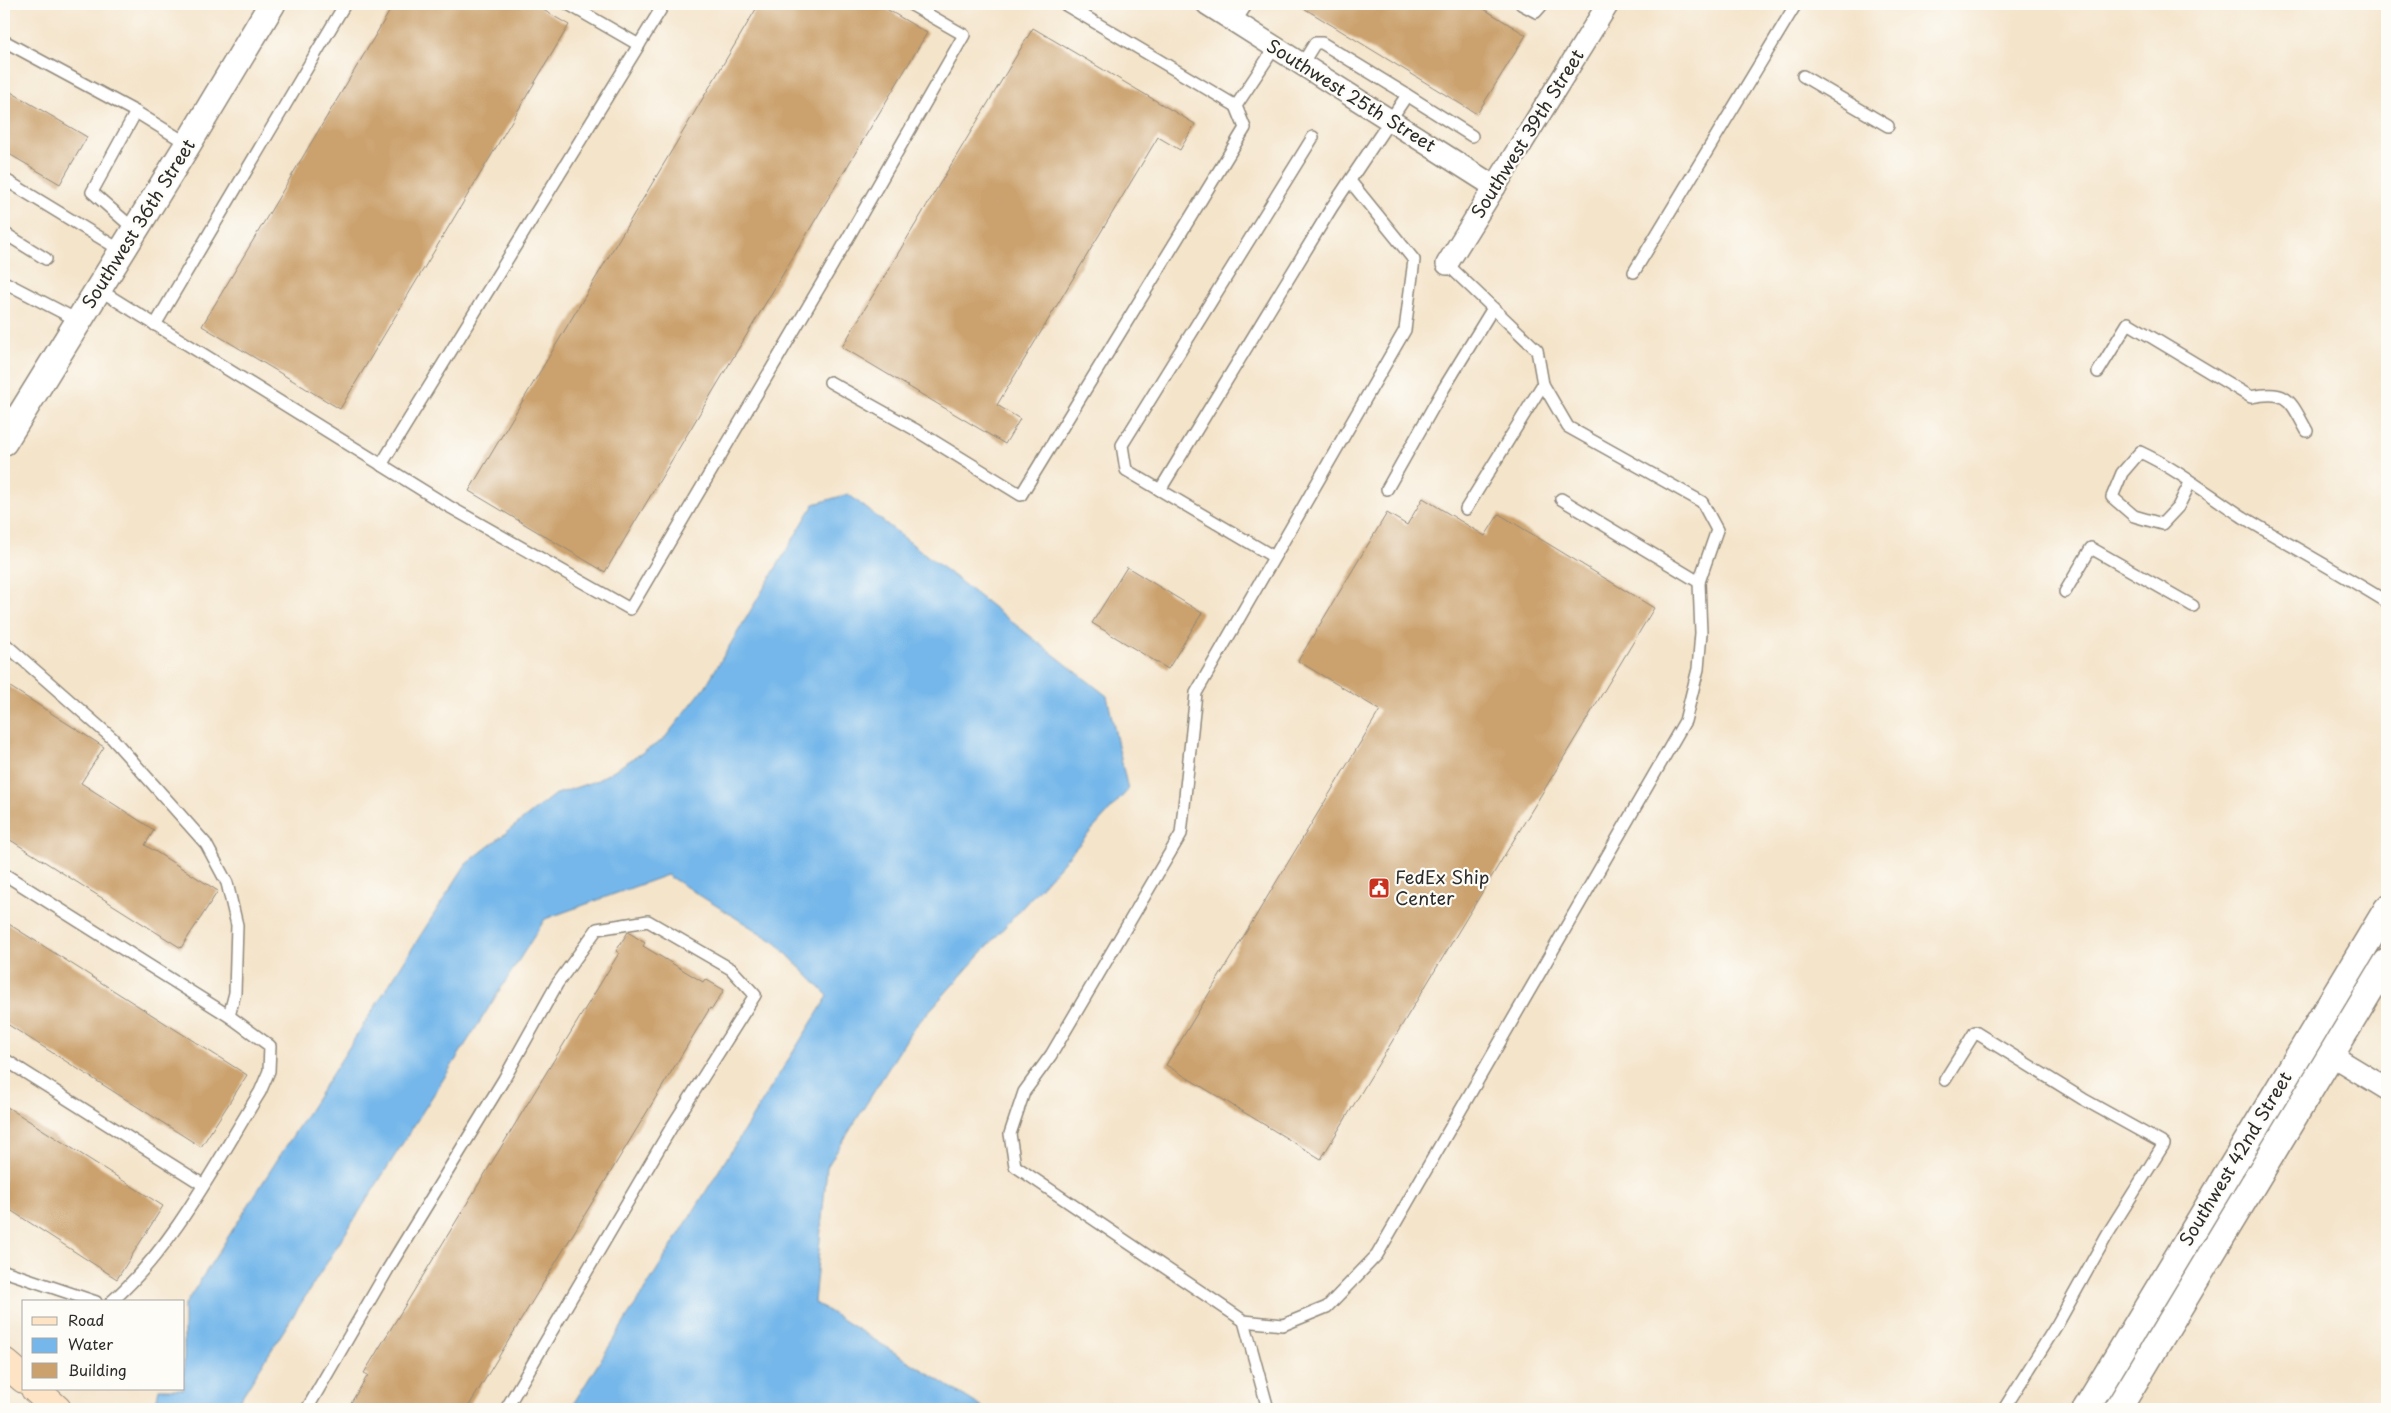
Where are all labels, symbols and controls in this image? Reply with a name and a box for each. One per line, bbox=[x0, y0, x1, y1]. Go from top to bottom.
street label: Southwest 25th Street bbox=[1262, 32, 1442, 158]
street label: Southwest 39th Street bbox=[1464, 44, 1590, 223]
street label: Southwest 36th Street bbox=[74, 133, 201, 313]
place label: FedEx Ship Center bbox=[1395, 863, 1489, 911]
public building icon: FedEx Ship Center bbox=[1367, 876, 1391, 900]
street label: Southwest 42nd Street bbox=[2172, 1066, 2298, 1251]
legend bbox=[22, 1300, 185, 1390]
text: Road bbox=[68, 1308, 104, 1331]
text: Water bbox=[68, 1332, 113, 1355]
text: Building bbox=[68, 1358, 127, 1381]

